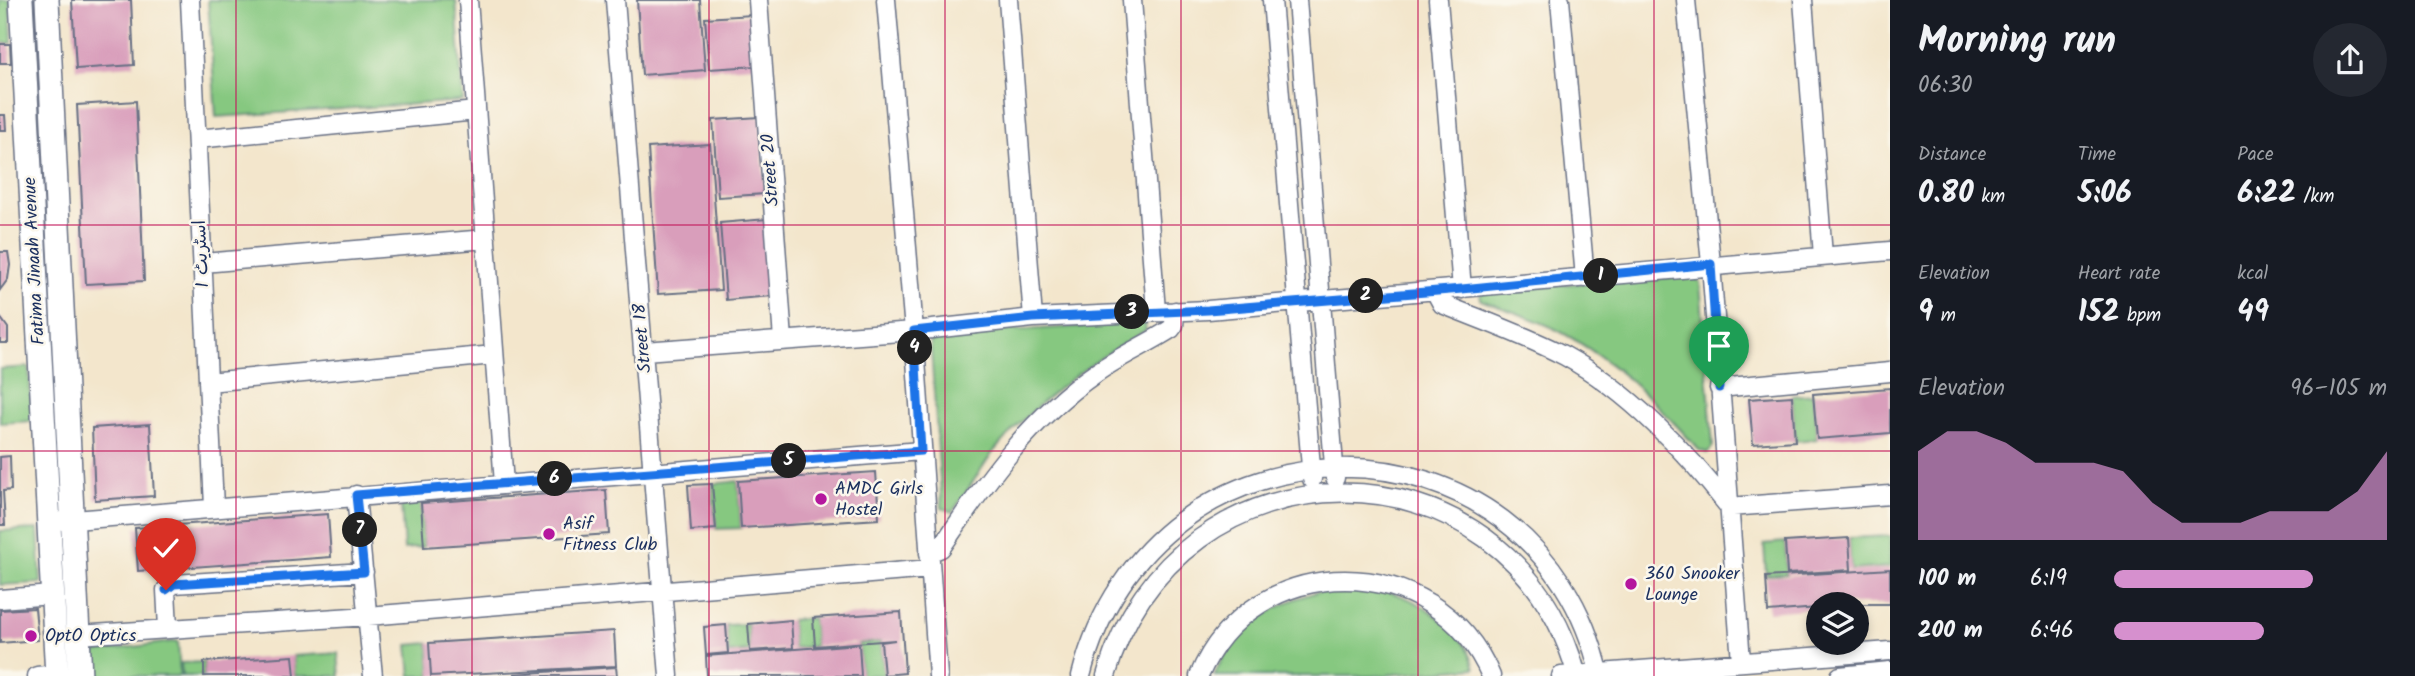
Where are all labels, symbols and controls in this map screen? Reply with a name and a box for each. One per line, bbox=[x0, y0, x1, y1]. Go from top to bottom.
text: Morning run bbox=[1918, 12, 2116, 72]
button: share bbox=[2313, 23, 2387, 97]
text: 06:30 bbox=[1918, 68, 1973, 104]
street label: Street 20 bbox=[754, 133, 788, 207]
text: Distance bbox=[1918, 140, 1986, 170]
text: Time bbox=[2078, 140, 2116, 170]
text: Pace bbox=[2237, 140, 2274, 170]
text: 0.80 bbox=[1918, 170, 1974, 218]
text: 5:06 bbox=[2078, 170, 2132, 218]
text: 6:22 bbox=[2237, 170, 2296, 218]
street label: Fatima Jinaah Avenue bbox=[16, 176, 54, 346]
text: km bbox=[1974, 182, 2005, 212]
text: /km bbox=[2296, 182, 2334, 212]
street label: اسٹریٹ 1 bbox=[186, 219, 218, 289]
pin: 1 bbox=[1584, 258, 1618, 294]
text: Elevation bbox=[1918, 259, 1990, 289]
text: Heart rate bbox=[2078, 259, 2160, 289]
text: kcal bbox=[2237, 259, 2268, 289]
text: 1 bbox=[1598, 260, 1603, 290]
pin: 2 bbox=[1348, 278, 1384, 314]
text: 2 bbox=[1360, 280, 1371, 310]
text: 9 bbox=[1918, 289, 1933, 337]
text: 152 bbox=[2078, 289, 2119, 337]
text: 49 bbox=[2237, 289, 2269, 337]
pin: 3 bbox=[1114, 294, 1150, 330]
text: 3 bbox=[1126, 296, 1137, 326]
text: m bbox=[1933, 301, 1956, 331]
text: bpm bbox=[2119, 301, 2161, 331]
street label: Street 18 bbox=[626, 302, 660, 374]
pin bbox=[1689, 316, 1749, 388]
icon: arrive bbox=[1700, 327, 1738, 365]
pin: 4 bbox=[898, 330, 932, 366]
text: 4 bbox=[909, 332, 920, 362]
text: Elevation bbox=[1918, 371, 2005, 407]
text: 96–105 m bbox=[2290, 371, 2387, 407]
pin: 5 bbox=[772, 444, 806, 478]
text: 5 bbox=[784, 445, 793, 475]
pin: 6 bbox=[538, 462, 572, 496]
text: 6 bbox=[549, 463, 560, 493]
place label: AMDC Girls Hostel bbox=[835, 475, 923, 525]
marker: AMDC Girls Hostel bbox=[813, 491, 829, 507]
place label: Asif Fitness Club bbox=[563, 510, 658, 560]
pin: 7 bbox=[342, 512, 378, 548]
text: 7 bbox=[355, 514, 364, 544]
pin bbox=[136, 518, 196, 590]
marker: Asif Fitness Club bbox=[541, 526, 557, 542]
icon: check bbox=[147, 529, 185, 567]
place label: 360 Snooker Lounge bbox=[1645, 560, 1741, 610]
text: 100 m bbox=[1918, 561, 1976, 597]
text: 6:19 bbox=[2030, 561, 2067, 597]
marker: 360 Snooker Lounge bbox=[1623, 576, 1639, 592]
map controls bbox=[1806, 592, 1869, 655]
button: layers bbox=[1806, 592, 1869, 655]
text: 200 m bbox=[1918, 613, 1983, 649]
text: 6:46 bbox=[2030, 613, 2074, 649]
place label: OptO Optics bbox=[45, 622, 137, 651]
marker: OptO Optics bbox=[23, 628, 39, 644]

